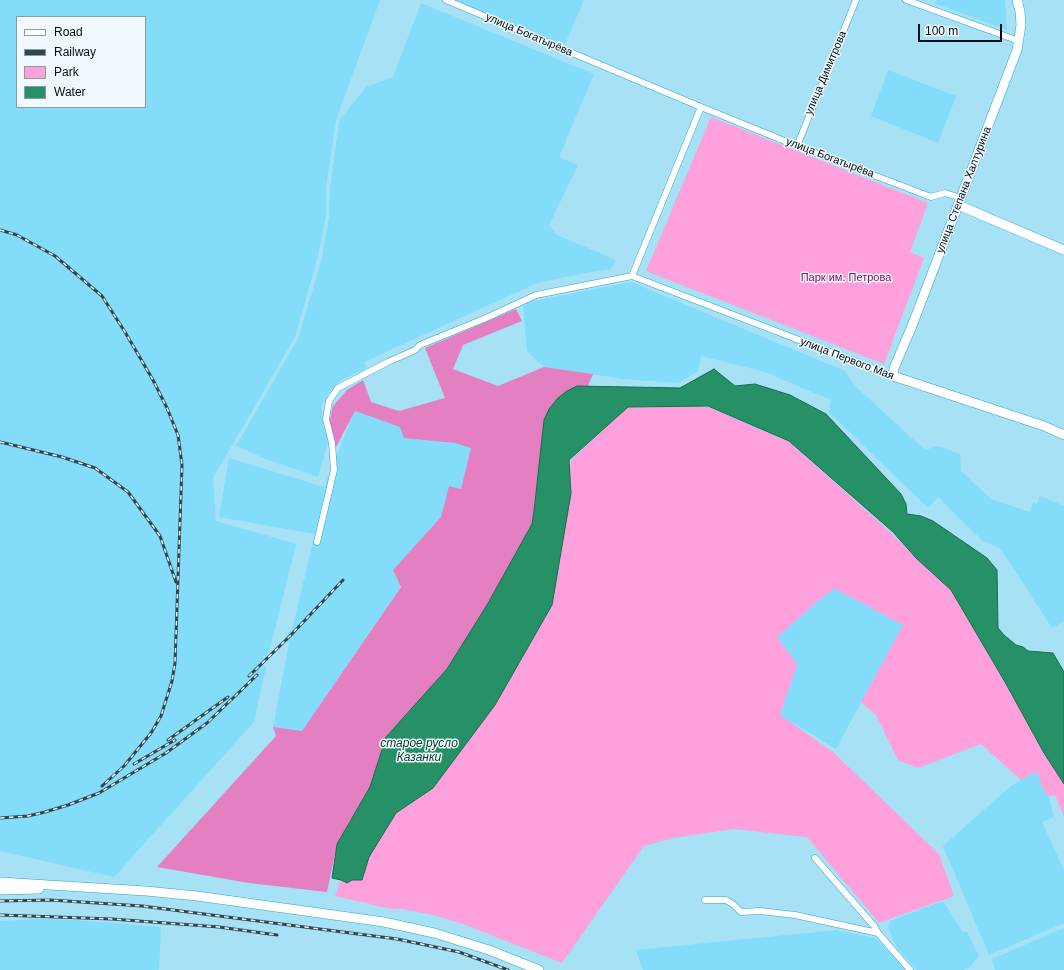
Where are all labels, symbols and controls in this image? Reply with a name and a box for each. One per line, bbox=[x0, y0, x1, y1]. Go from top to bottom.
street label: улица Богатырёва bbox=[483, 11, 575, 59]
legend bbox=[16, 16, 146, 108]
scale bar bbox=[920, 16, 1004, 42]
text: 100 m bbox=[925, 24, 958, 38]
text: Road bbox=[54, 25, 83, 39]
street label: улица Димитрова bbox=[802, 29, 850, 117]
text: Railway bbox=[54, 45, 96, 59]
text: Park bbox=[54, 65, 79, 79]
text: Water bbox=[54, 85, 86, 99]
street label: улица Степана Халтурина bbox=[934, 125, 994, 255]
street label: улица Богатырёва bbox=[784, 135, 876, 181]
park label: Парк им. Петрова bbox=[801, 271, 891, 285]
street label: улица Первого Мая bbox=[798, 335, 896, 383]
water label: старое русло Казанки bbox=[380, 737, 458, 765]

